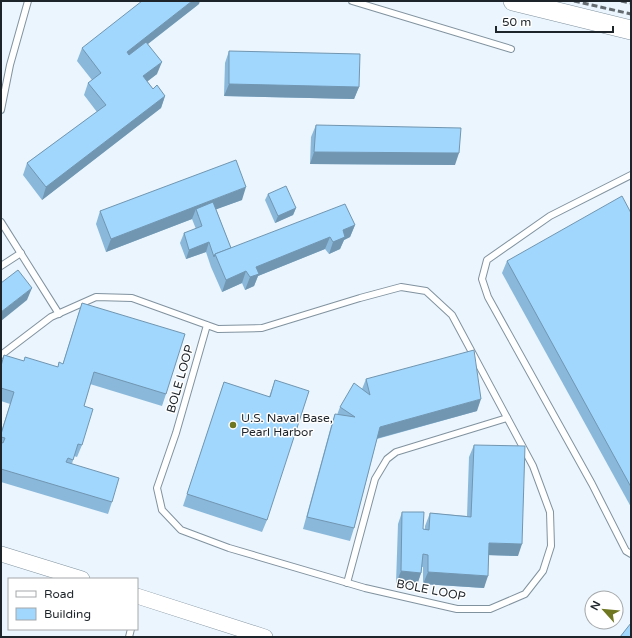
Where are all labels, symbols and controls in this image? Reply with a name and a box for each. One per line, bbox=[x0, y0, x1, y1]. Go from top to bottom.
scale bar bbox=[496, 8, 613, 34]
text: 50 m bbox=[502, 15, 531, 29]
street label: BOLE LOOP bbox=[164, 343, 196, 415]
place label: U.S. Naval Base, Pearl Harbor bbox=[241, 411, 333, 439]
marker: U.S. Naval Base, Pearl Harbor bbox=[228, 420, 238, 430]
street label: BOLE LOOP bbox=[395, 576, 467, 604]
legend bbox=[8, 578, 138, 630]
text: Road bbox=[44, 587, 74, 601]
north arrow bbox=[584, 590, 624, 630]
text: N bbox=[588, 599, 603, 613]
text: Building bbox=[44, 607, 91, 621]

